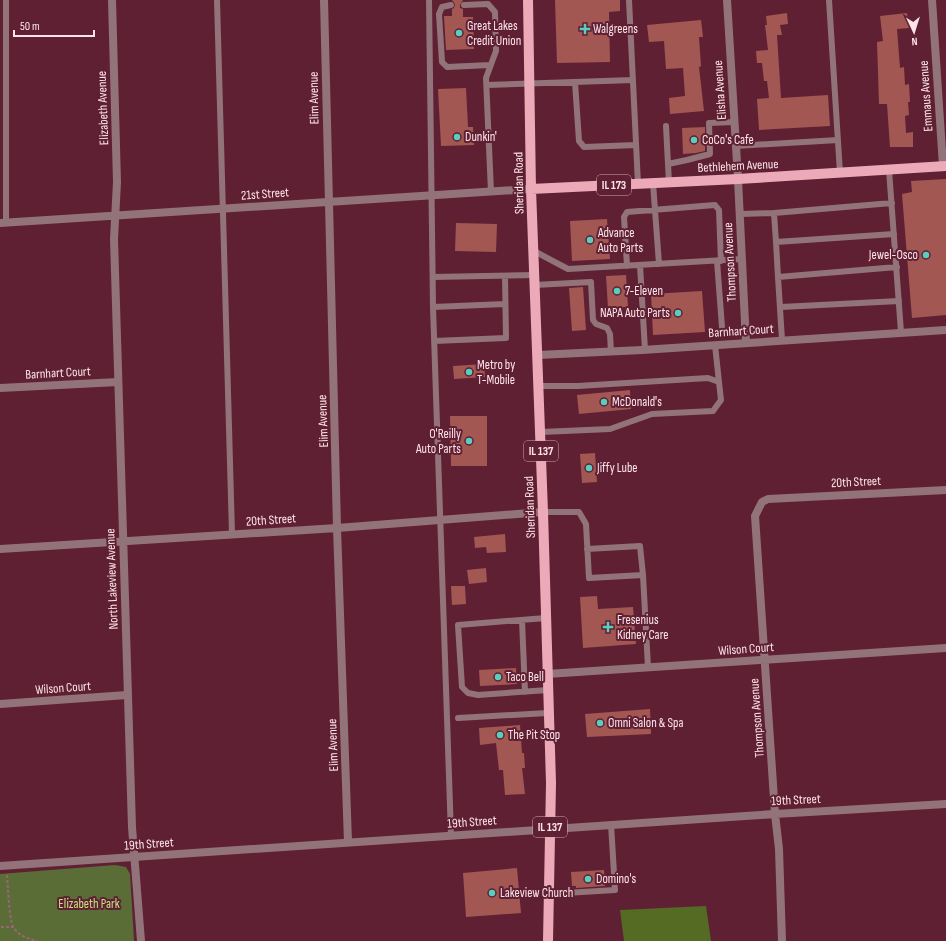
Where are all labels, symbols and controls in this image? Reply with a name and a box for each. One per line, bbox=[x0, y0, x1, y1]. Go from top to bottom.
scale bar bbox=[14, 12, 94, 38]
north arrow bbox=[894, 12, 934, 52]
place label: Great Lakes Credit Union bbox=[467, 18, 521, 49]
text: 50 m bbox=[20, 19, 40, 34]
place label: Walgreens bbox=[593, 21, 638, 37]
marker: Walgreens bbox=[580, 24, 590, 34]
marker: Great Lakes Credit Union bbox=[454, 28, 464, 38]
text: N bbox=[911, 35, 918, 48]
street label: Elisha Avenue bbox=[710, 60, 730, 120]
street label: Emmaus Avenue bbox=[916, 60, 936, 132]
street label: Elizabeth Avenue bbox=[94, 71, 112, 145]
street label: Elim Avenue bbox=[306, 72, 322, 124]
place label: Dunkin' bbox=[465, 129, 497, 145]
marker: Dunkin' bbox=[452, 132, 462, 142]
place label: CoCo's Cafe bbox=[702, 132, 754, 148]
marker: CoCo's Cafe bbox=[689, 135, 699, 145]
street label: Sheridan Road bbox=[510, 152, 528, 214]
street label: Bethlehem Avenue bbox=[697, 156, 779, 176]
road number: IL 173 bbox=[597, 175, 631, 195]
street label: 21st Street bbox=[240, 184, 290, 204]
street label: Thompson Avenue bbox=[720, 222, 740, 302]
place label: Advance Auto Parts bbox=[597, 225, 643, 256]
marker: Advance Auto Parts bbox=[585, 235, 595, 245]
place label: Jewel-Osco bbox=[868, 247, 918, 263]
marker: Jewel-Osco bbox=[921, 250, 931, 260]
place label: 7-Eleven bbox=[625, 283, 663, 299]
marker: 7-Eleven bbox=[612, 286, 622, 296]
place label: NAPA Auto Parts bbox=[600, 305, 670, 321]
marker: NAPA Auto Parts bbox=[673, 308, 683, 318]
street label: Barnhart Court bbox=[708, 321, 774, 341]
place label: Metro by T-Mobile bbox=[477, 357, 515, 388]
street label: Barnhart Court bbox=[25, 363, 91, 383]
marker: Metro by T-Mobile bbox=[464, 367, 474, 377]
street label: Elim Avenue bbox=[314, 394, 332, 448]
place label: McDonald's bbox=[612, 394, 662, 410]
marker: McDonald's bbox=[599, 397, 609, 407]
place label: O'Reilly Auto Parts bbox=[415, 426, 461, 457]
marker: O'Reilly Auto Parts bbox=[464, 436, 474, 446]
road number: IL 137 bbox=[524, 441, 558, 461]
place label: Jiffy Lube bbox=[596, 460, 638, 476]
marker: Jiffy Lube bbox=[584, 463, 594, 473]
street label: 20th Street bbox=[831, 473, 882, 491]
street label: Sheridan Road bbox=[521, 476, 539, 538]
street label: 20th Street bbox=[245, 510, 297, 530]
street label: North Lakeview Avenue bbox=[102, 528, 122, 630]
place label: Fresenius Kidney Care bbox=[617, 612, 668, 643]
marker: Fresenius Kidney Care bbox=[602, 621, 614, 633]
street label: Wilson Court bbox=[718, 639, 774, 659]
place label: Taco Bell bbox=[506, 669, 544, 685]
marker: Taco Bell bbox=[493, 672, 503, 682]
street label: Wilson Court bbox=[35, 678, 91, 698]
street label: Thompson Avenue bbox=[746, 678, 768, 758]
place label: Omni Salon & Spa bbox=[608, 715, 683, 731]
street label: Elim Avenue bbox=[324, 718, 342, 772]
marker: Omni Salon & Spa bbox=[595, 718, 605, 728]
place label: The Pit Stop bbox=[508, 727, 560, 743]
marker: The Pit Stop bbox=[495, 730, 505, 740]
street label: 19th Street bbox=[771, 791, 821, 809]
street label: 19th Street bbox=[447, 812, 497, 832]
road number: IL 137 bbox=[533, 817, 567, 837]
street label: 19th Street bbox=[124, 834, 174, 854]
place label: Domino's bbox=[596, 871, 637, 887]
marker: Domino's bbox=[583, 874, 593, 884]
place label: Lakeview Church bbox=[500, 885, 573, 901]
marker: Lakeview Church bbox=[487, 888, 497, 898]
park label: Elizabeth Park bbox=[58, 896, 120, 912]

